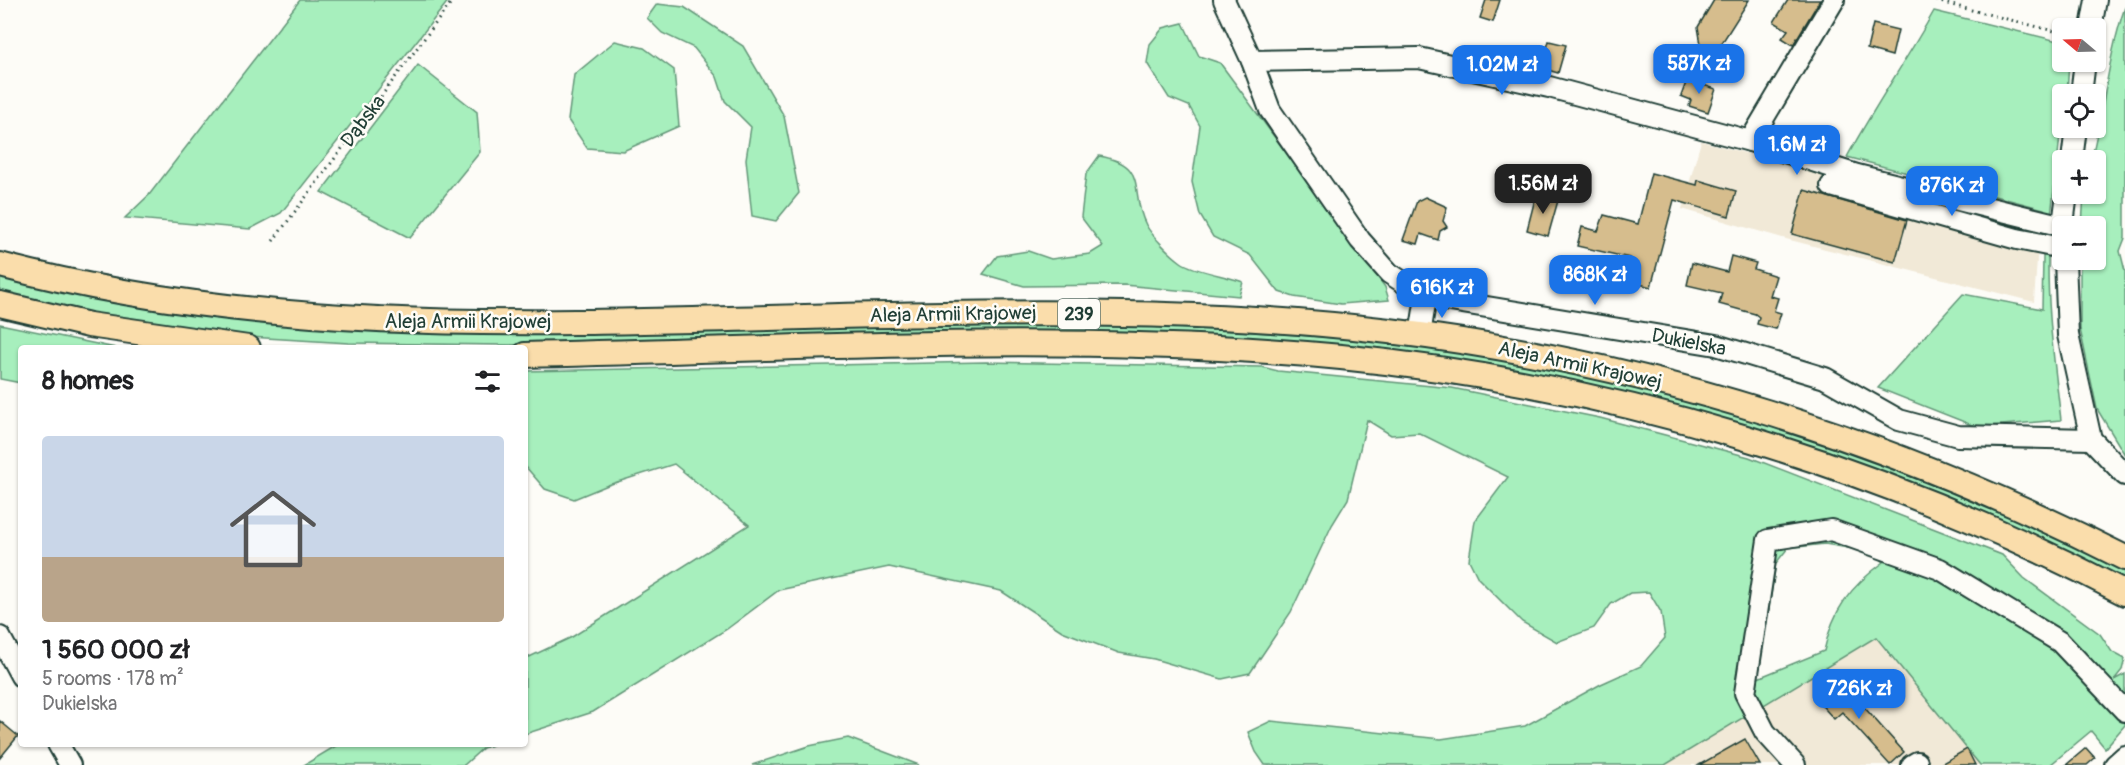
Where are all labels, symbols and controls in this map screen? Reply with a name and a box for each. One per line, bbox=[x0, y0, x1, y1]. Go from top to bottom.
north arrow bbox=[2052, 18, 2106, 72]
map controls bbox=[2052, 18, 2106, 270]
pin: 587K zł bbox=[1644, 44, 1754, 95]
pin: 1.02M zł bbox=[1440, 45, 1564, 96]
text: 587K zł bbox=[1667, 51, 1731, 76]
text: 1.02M zł bbox=[1466, 52, 1538, 77]
button: locate bbox=[2052, 84, 2106, 138]
street label: Dąbska bbox=[335, 90, 391, 152]
pin: 1.6M zł bbox=[1742, 125, 1852, 176]
text: 1.6M zł bbox=[1768, 132, 1826, 157]
button: + bbox=[2052, 150, 2106, 204]
pin: 1.56M zł bbox=[1481, 164, 1605, 215]
pin: 876K zł bbox=[1897, 166, 2007, 217]
text: 1.56M zł bbox=[1509, 171, 1577, 196]
text: 876K zł bbox=[1920, 173, 1984, 198]
button: − bbox=[2052, 216, 2106, 270]
pin: 868K zł bbox=[1540, 255, 1650, 306]
text: 868K zł bbox=[1563, 262, 1627, 287]
pin: 616K zł bbox=[1387, 268, 1497, 319]
text: 616K zł bbox=[1411, 275, 1473, 300]
road number: 239 bbox=[1058, 299, 1100, 329]
street label: Aleja Armii Krajowej bbox=[869, 300, 1037, 328]
street label: Aleja Armii Krajowej bbox=[385, 309, 551, 334]
street label: Dukielska bbox=[1650, 323, 1728, 361]
street label: Aleja Armii Krajowej bbox=[1496, 335, 1664, 395]
text: 8 homes bbox=[42, 365, 134, 397]
icon: filters bbox=[471, 365, 504, 398]
icon: home bbox=[219, 475, 327, 583]
text: 1 560 000 zł bbox=[42, 634, 189, 666]
text: 5 rooms · 178 m² bbox=[42, 666, 184, 691]
pin: 726K zł bbox=[1804, 669, 1914, 720]
text: 726K zł bbox=[1826, 676, 1892, 701]
text: Dukielska bbox=[42, 691, 117, 716]

